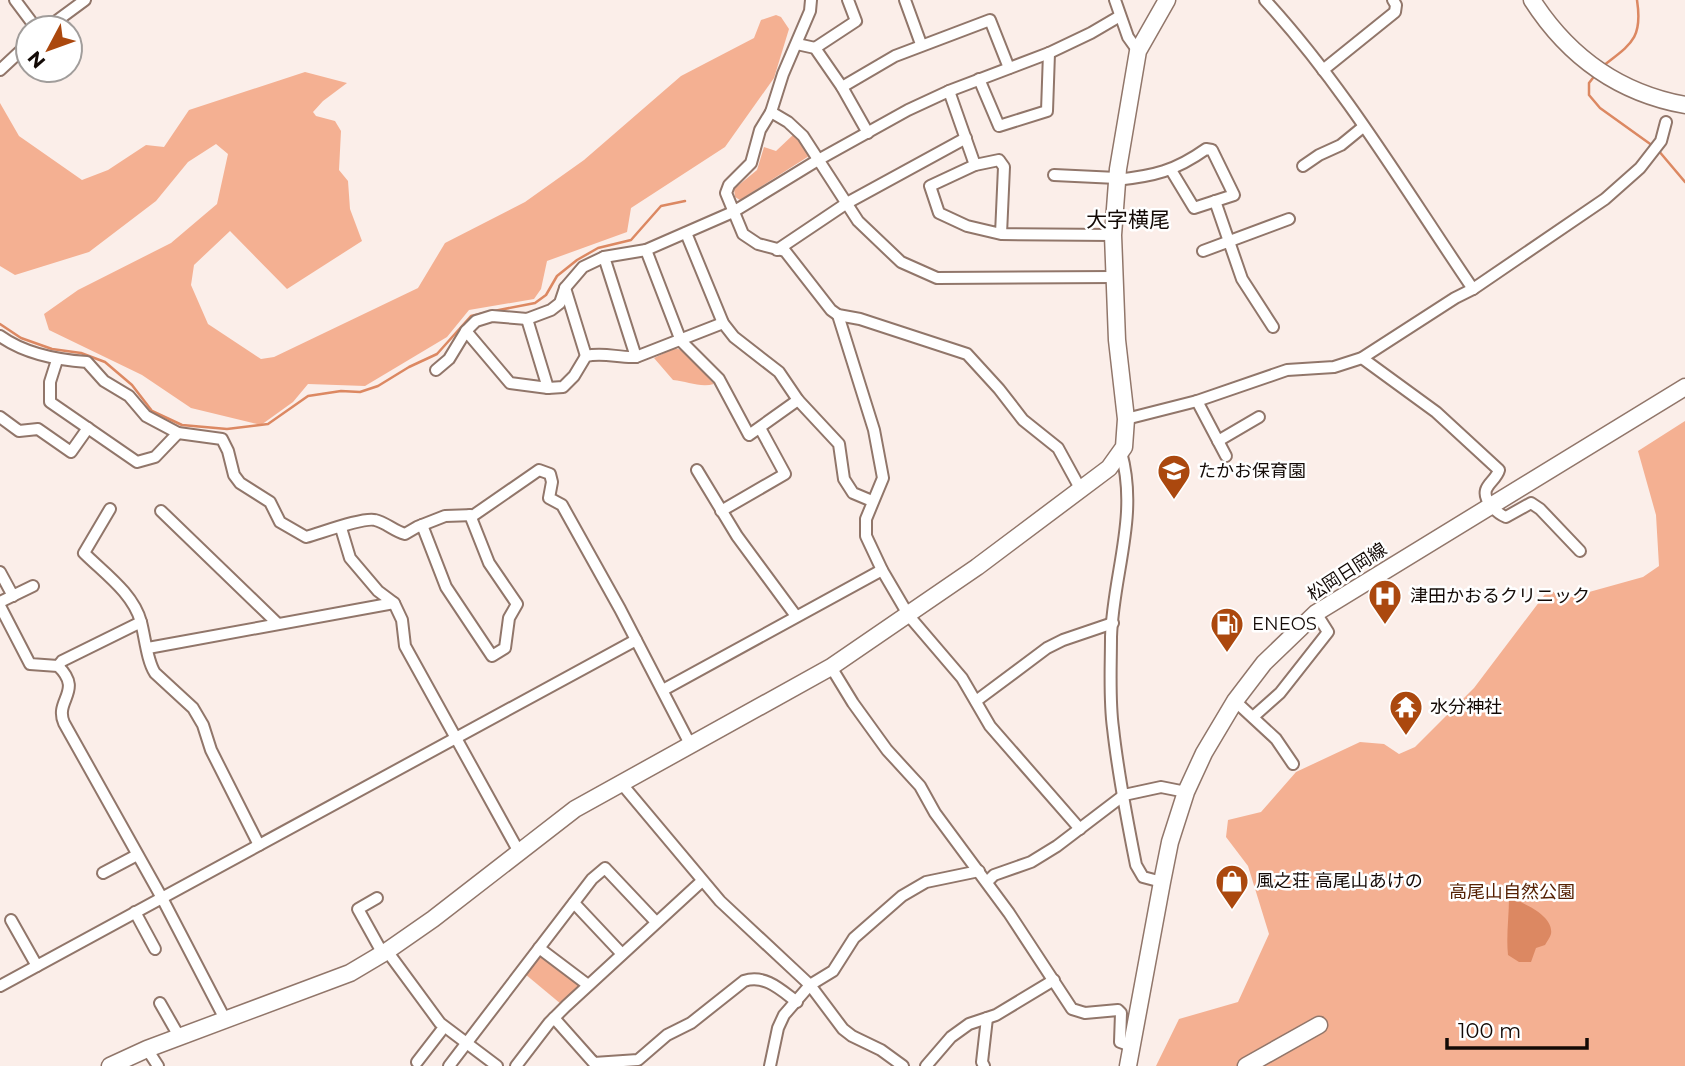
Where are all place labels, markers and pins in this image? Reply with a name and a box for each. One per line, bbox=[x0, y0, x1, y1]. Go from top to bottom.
school or university icon: たかお保育園 bbox=[1155, 452, 1193, 501]
place label: たかお保育園 bbox=[1198, 460, 1306, 482]
hospital icon: 津田かおるクリニック bbox=[1366, 577, 1404, 626]
place label: 津田かおるクリニック bbox=[1410, 585, 1590, 607]
fuel station icon: ENEOS bbox=[1208, 605, 1246, 654]
place label: ENEOS bbox=[1252, 613, 1317, 635]
temple icon: 水分神社 bbox=[1387, 688, 1425, 737]
place label: 水分神社 bbox=[1430, 696, 1502, 718]
shop icon: 風之荘 高尾山あけの bbox=[1213, 862, 1251, 911]
place label: 風之荘 高尾山あけの bbox=[1256, 870, 1423, 892]

